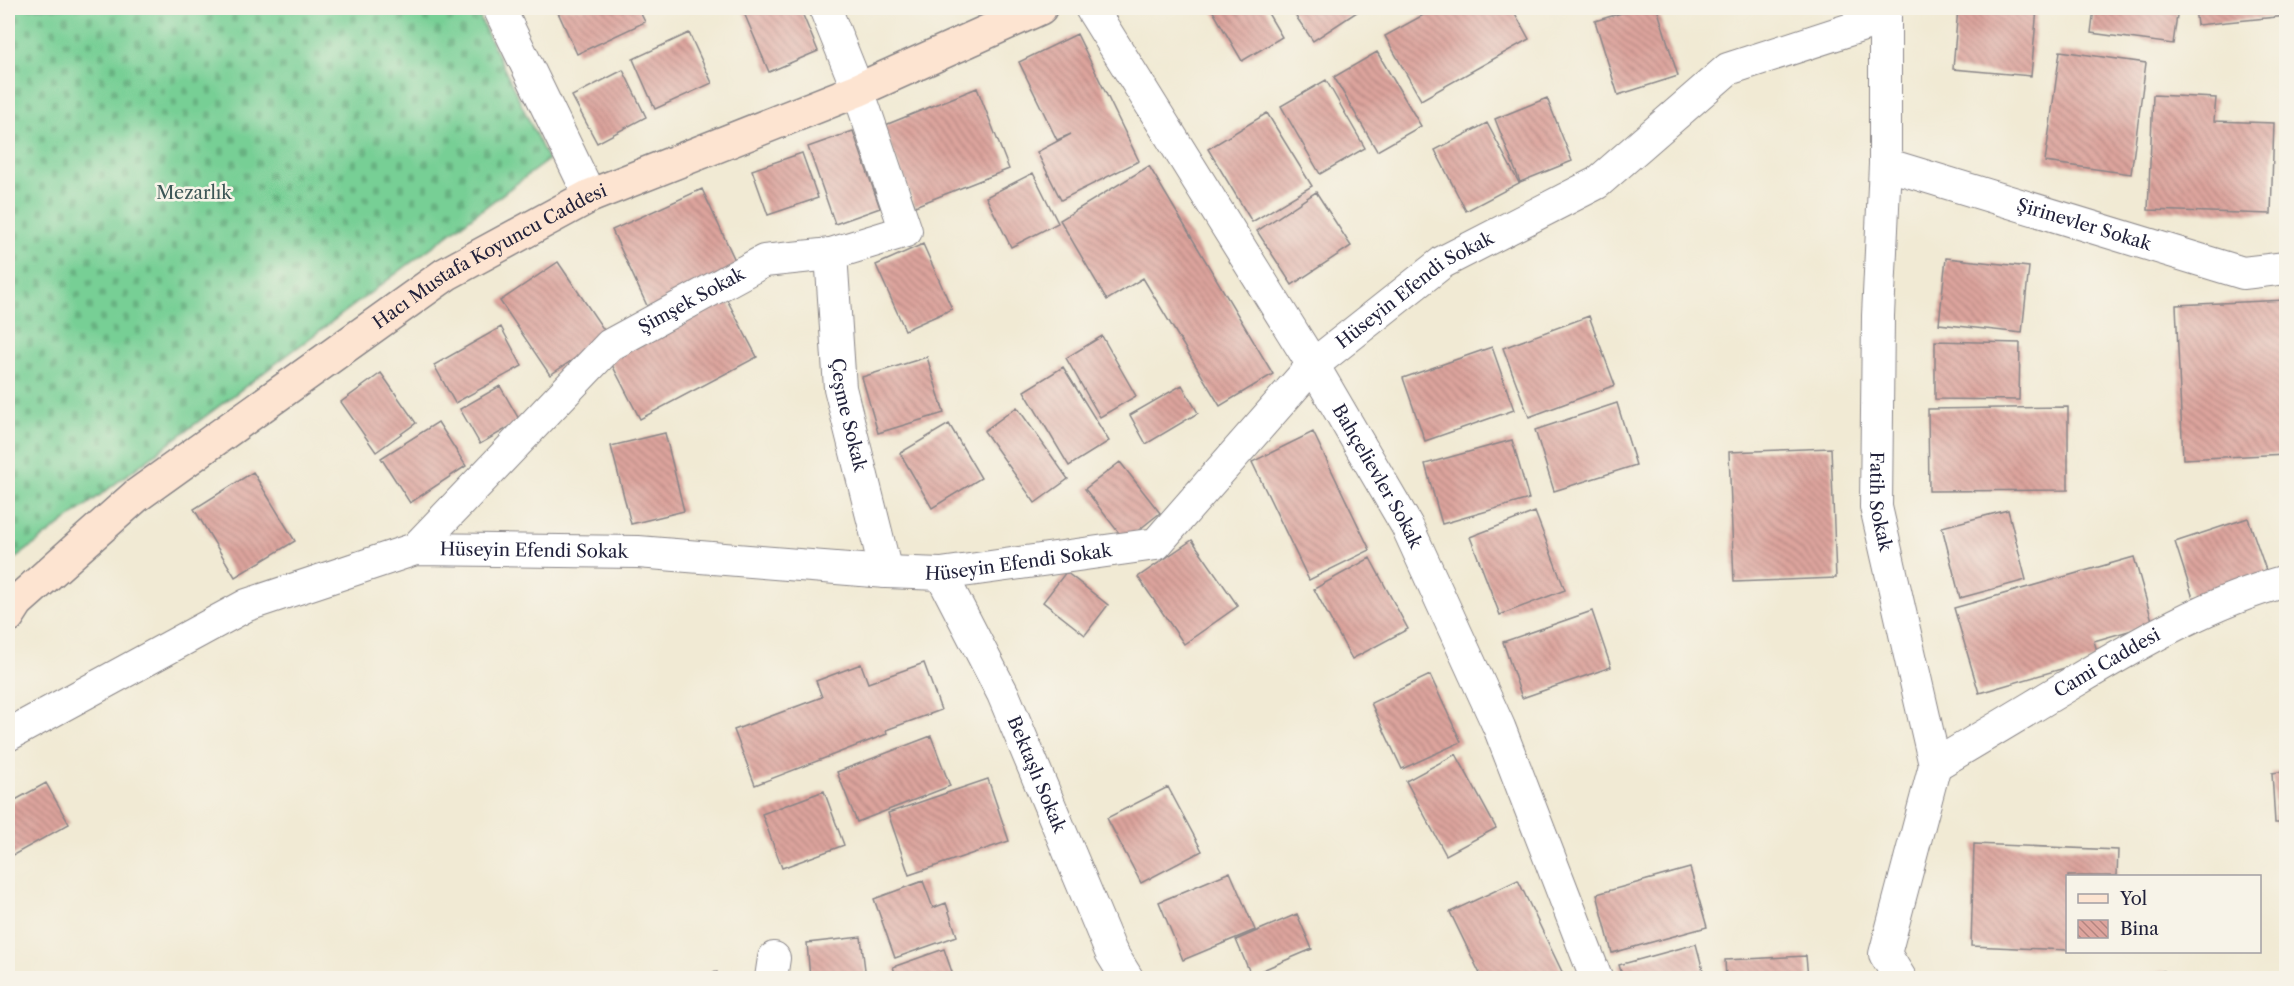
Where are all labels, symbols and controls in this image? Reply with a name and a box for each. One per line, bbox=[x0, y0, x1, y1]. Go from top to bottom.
street label: Hacı Mustafa Koyuncu Caddesi bbox=[369, 179, 610, 334]
park label: Mezarlık bbox=[156, 182, 233, 204]
street label: Şirinevler Sokak bbox=[2014, 194, 2155, 256]
street label: Hüseyin Efendi Sokak bbox=[1332, 226, 1498, 353]
street label: Şimşek Sokak bbox=[635, 262, 750, 338]
street label: Çeşme Sokak bbox=[827, 357, 872, 475]
street label: Bahçelievler Sokak bbox=[1327, 400, 1427, 553]
street label: Fatih Sokak bbox=[1865, 452, 1897, 555]
street label: Hüseyin Efendi Sokak bbox=[440, 538, 630, 563]
street label: Hüseyin Efendi Sokak bbox=[924, 539, 1115, 585]
street label: Cami Caddesi bbox=[2050, 623, 2164, 702]
street label: Bektaşlı Sokak bbox=[1002, 713, 1071, 837]
legend bbox=[2066, 875, 2261, 953]
text: Yol bbox=[2119, 888, 2147, 910]
text: Bina bbox=[2120, 918, 2159, 940]

